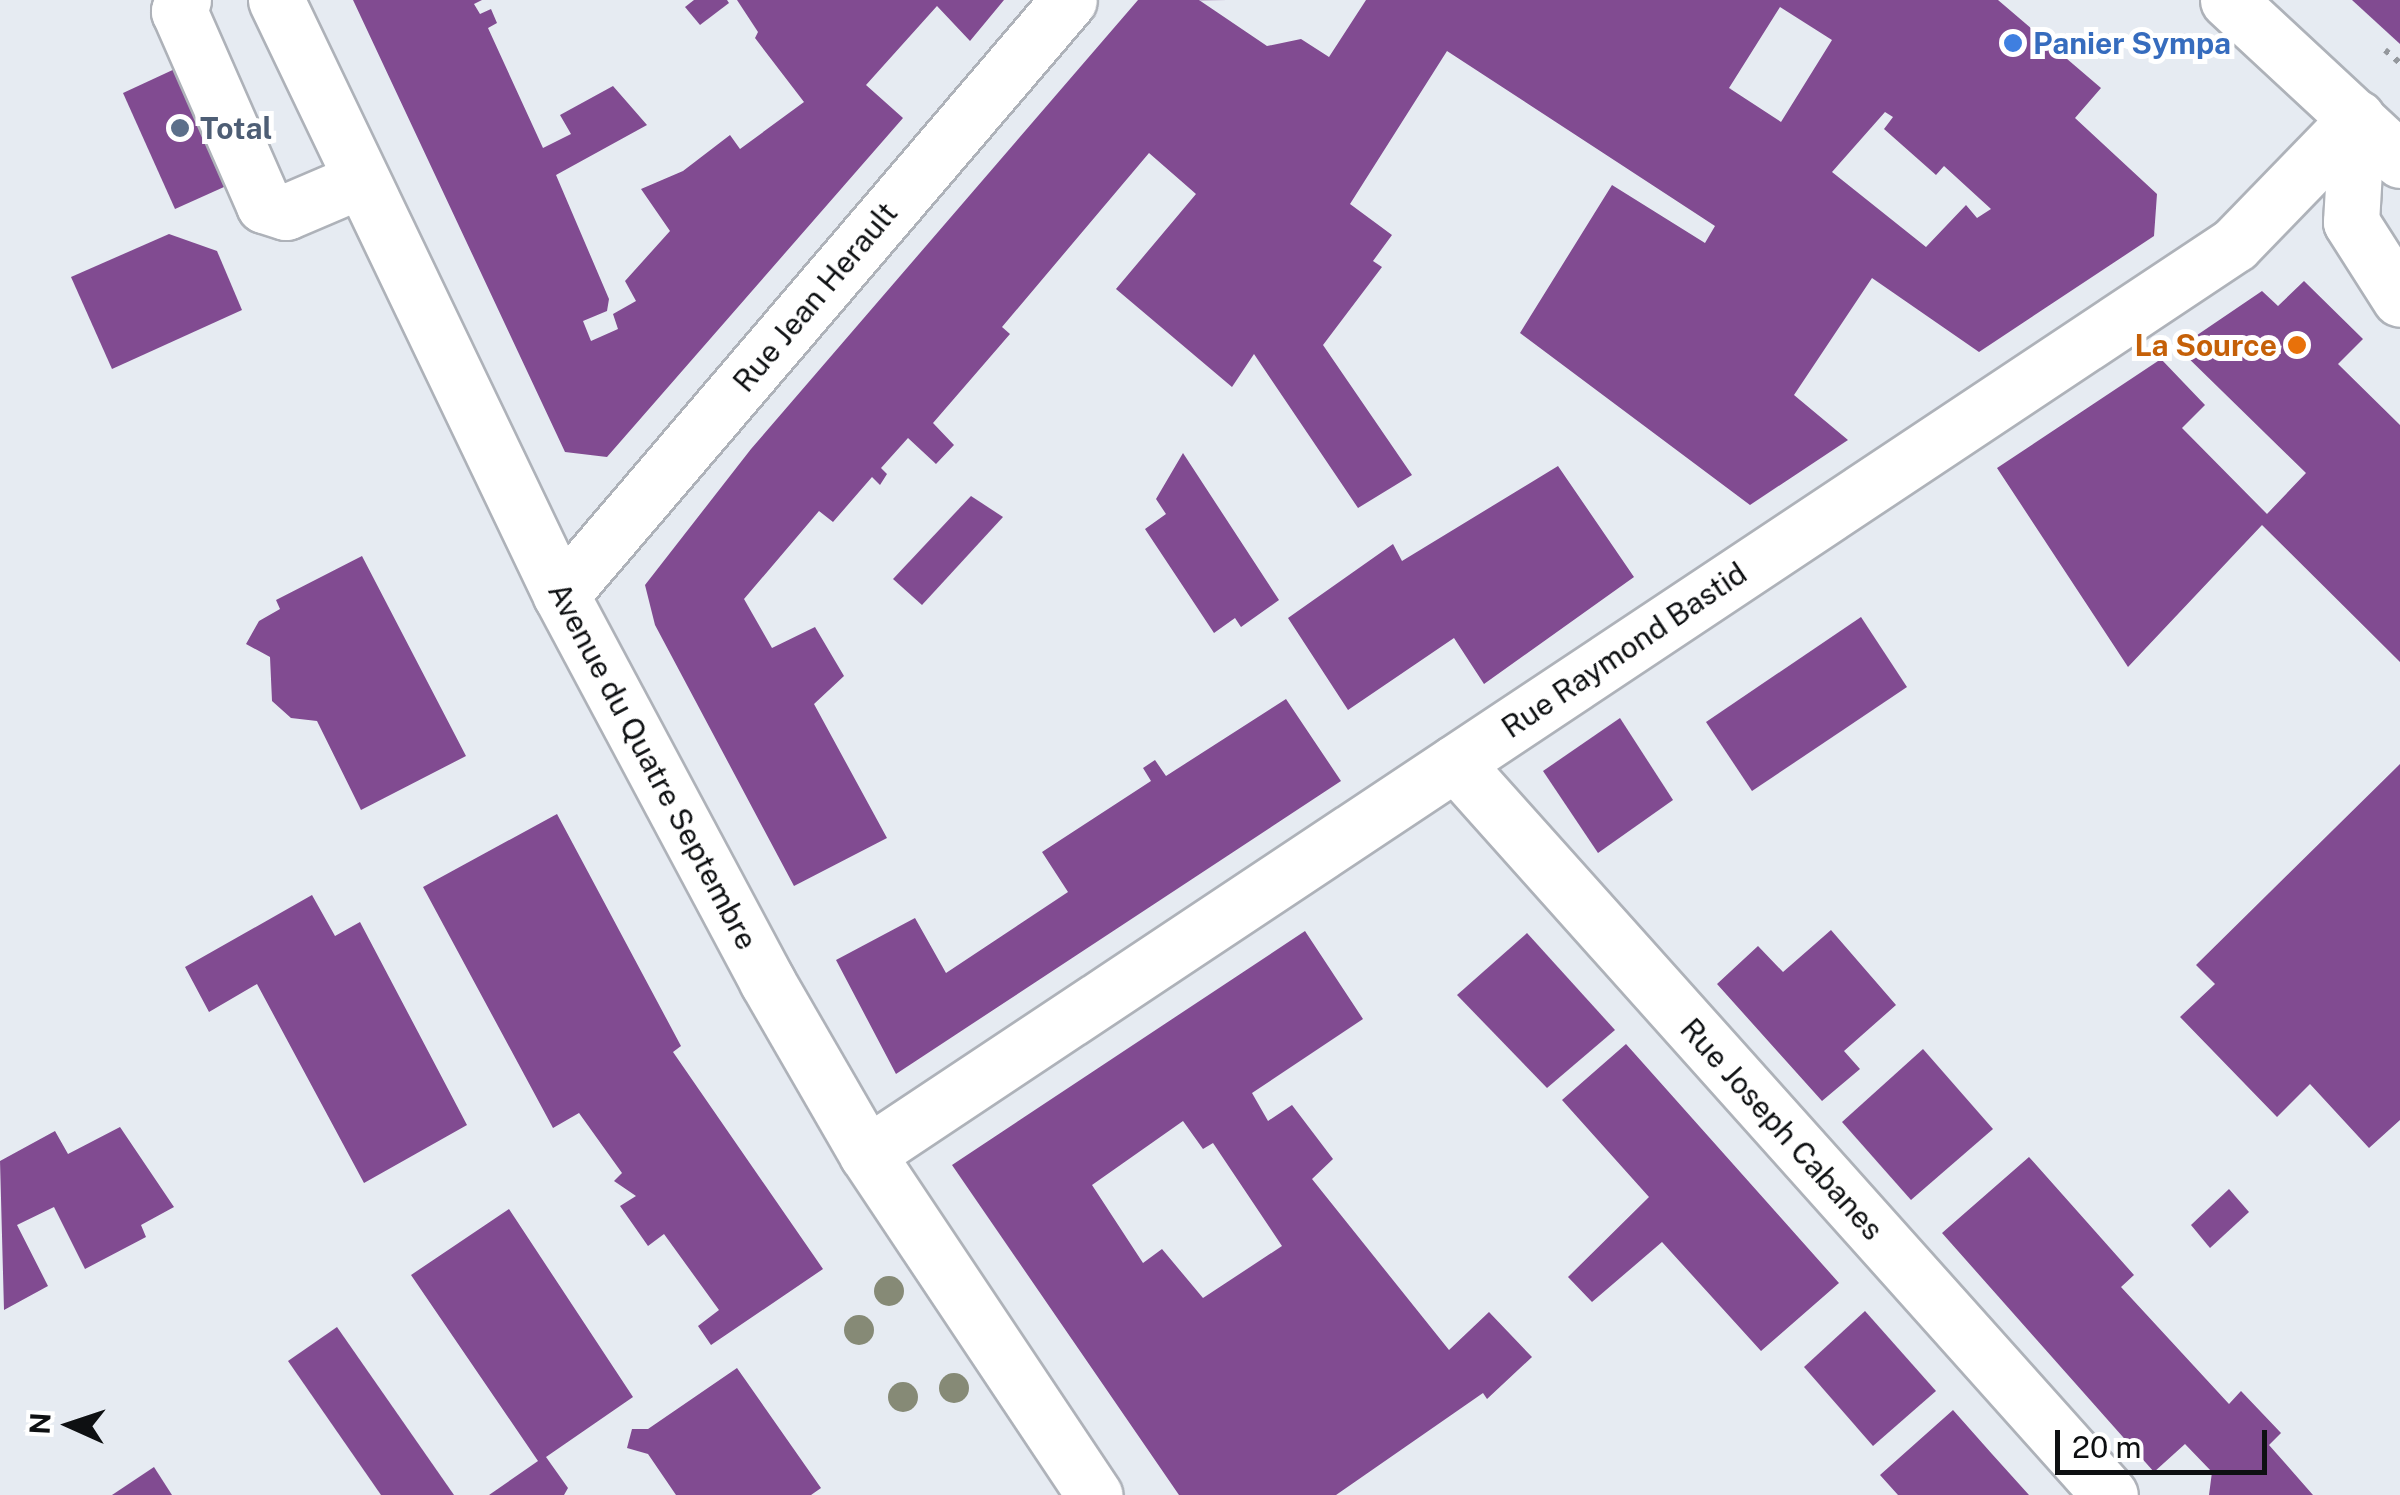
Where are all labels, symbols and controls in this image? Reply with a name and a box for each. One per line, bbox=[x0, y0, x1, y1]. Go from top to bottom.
place label: Panier Sympa bbox=[2033, 25, 2231, 61]
marker: Panier Sympa bbox=[2002, 32, 2024, 54]
place label: Total bbox=[200, 110, 272, 146]
marker: Total bbox=[169, 117, 191, 139]
street label: Rue Jean Herault bbox=[725, 195, 905, 399]
place label: La Source bbox=[2134, 327, 2277, 363]
marker: La Source bbox=[2286, 334, 2308, 356]
street label: Rue Raymond Bastid bbox=[1495, 555, 1753, 745]
street label: Avenue du Quatre Septembre bbox=[541, 576, 765, 956]
street label: Rue Joseph Cabanes bbox=[1673, 1011, 1891, 1247]
north arrow bbox=[20, 1375, 120, 1475]
scale bar bbox=[2060, 1410, 2272, 1472]
text: N bbox=[22, 1412, 57, 1435]
text: 20 m bbox=[2072, 1429, 2141, 1465]

